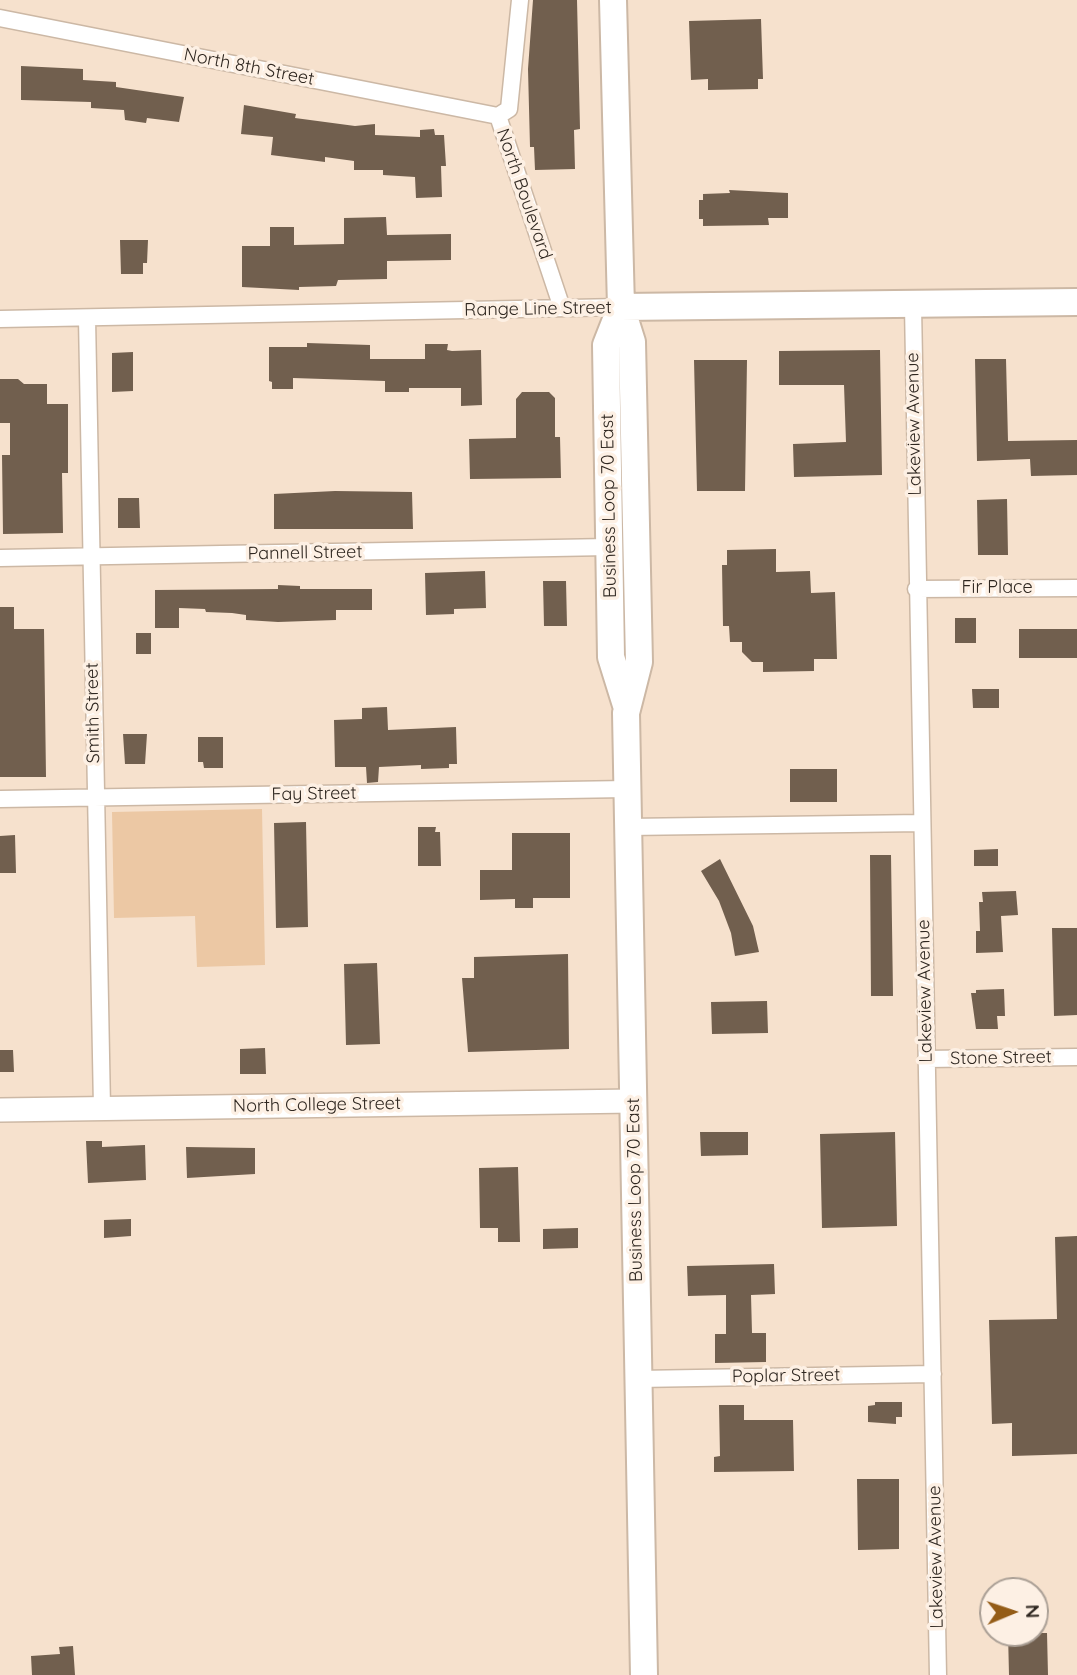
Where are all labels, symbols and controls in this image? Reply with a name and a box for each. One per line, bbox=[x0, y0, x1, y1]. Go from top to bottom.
street label: North 8th Street bbox=[182, 44, 316, 90]
street label: North Boulevard bbox=[492, 126, 556, 262]
street label: Range Line Street bbox=[464, 297, 612, 321]
street label: Lakeview Avenue bbox=[902, 352, 926, 496]
street label: Business Loop 70 East bbox=[597, 414, 621, 598]
street label: Pannell Street bbox=[247, 541, 363, 565]
street label: Fir Place bbox=[961, 577, 1033, 599]
street label: Smith Street bbox=[81, 662, 105, 764]
street label: Fay Street bbox=[271, 782, 357, 806]
street label: Lakeview Avenue bbox=[913, 919, 937, 1063]
street label: Stone Street bbox=[950, 1046, 1052, 1070]
street label: North College Street bbox=[233, 1093, 401, 1117]
street label: Business Loop 70 East bbox=[623, 1098, 647, 1282]
street label: Poplar Street bbox=[732, 1364, 840, 1388]
street label: Lakeview Avenue bbox=[924, 1485, 948, 1629]
north arrow bbox=[979, 1577, 1049, 1647]
text: N bbox=[1021, 1604, 1045, 1619]

